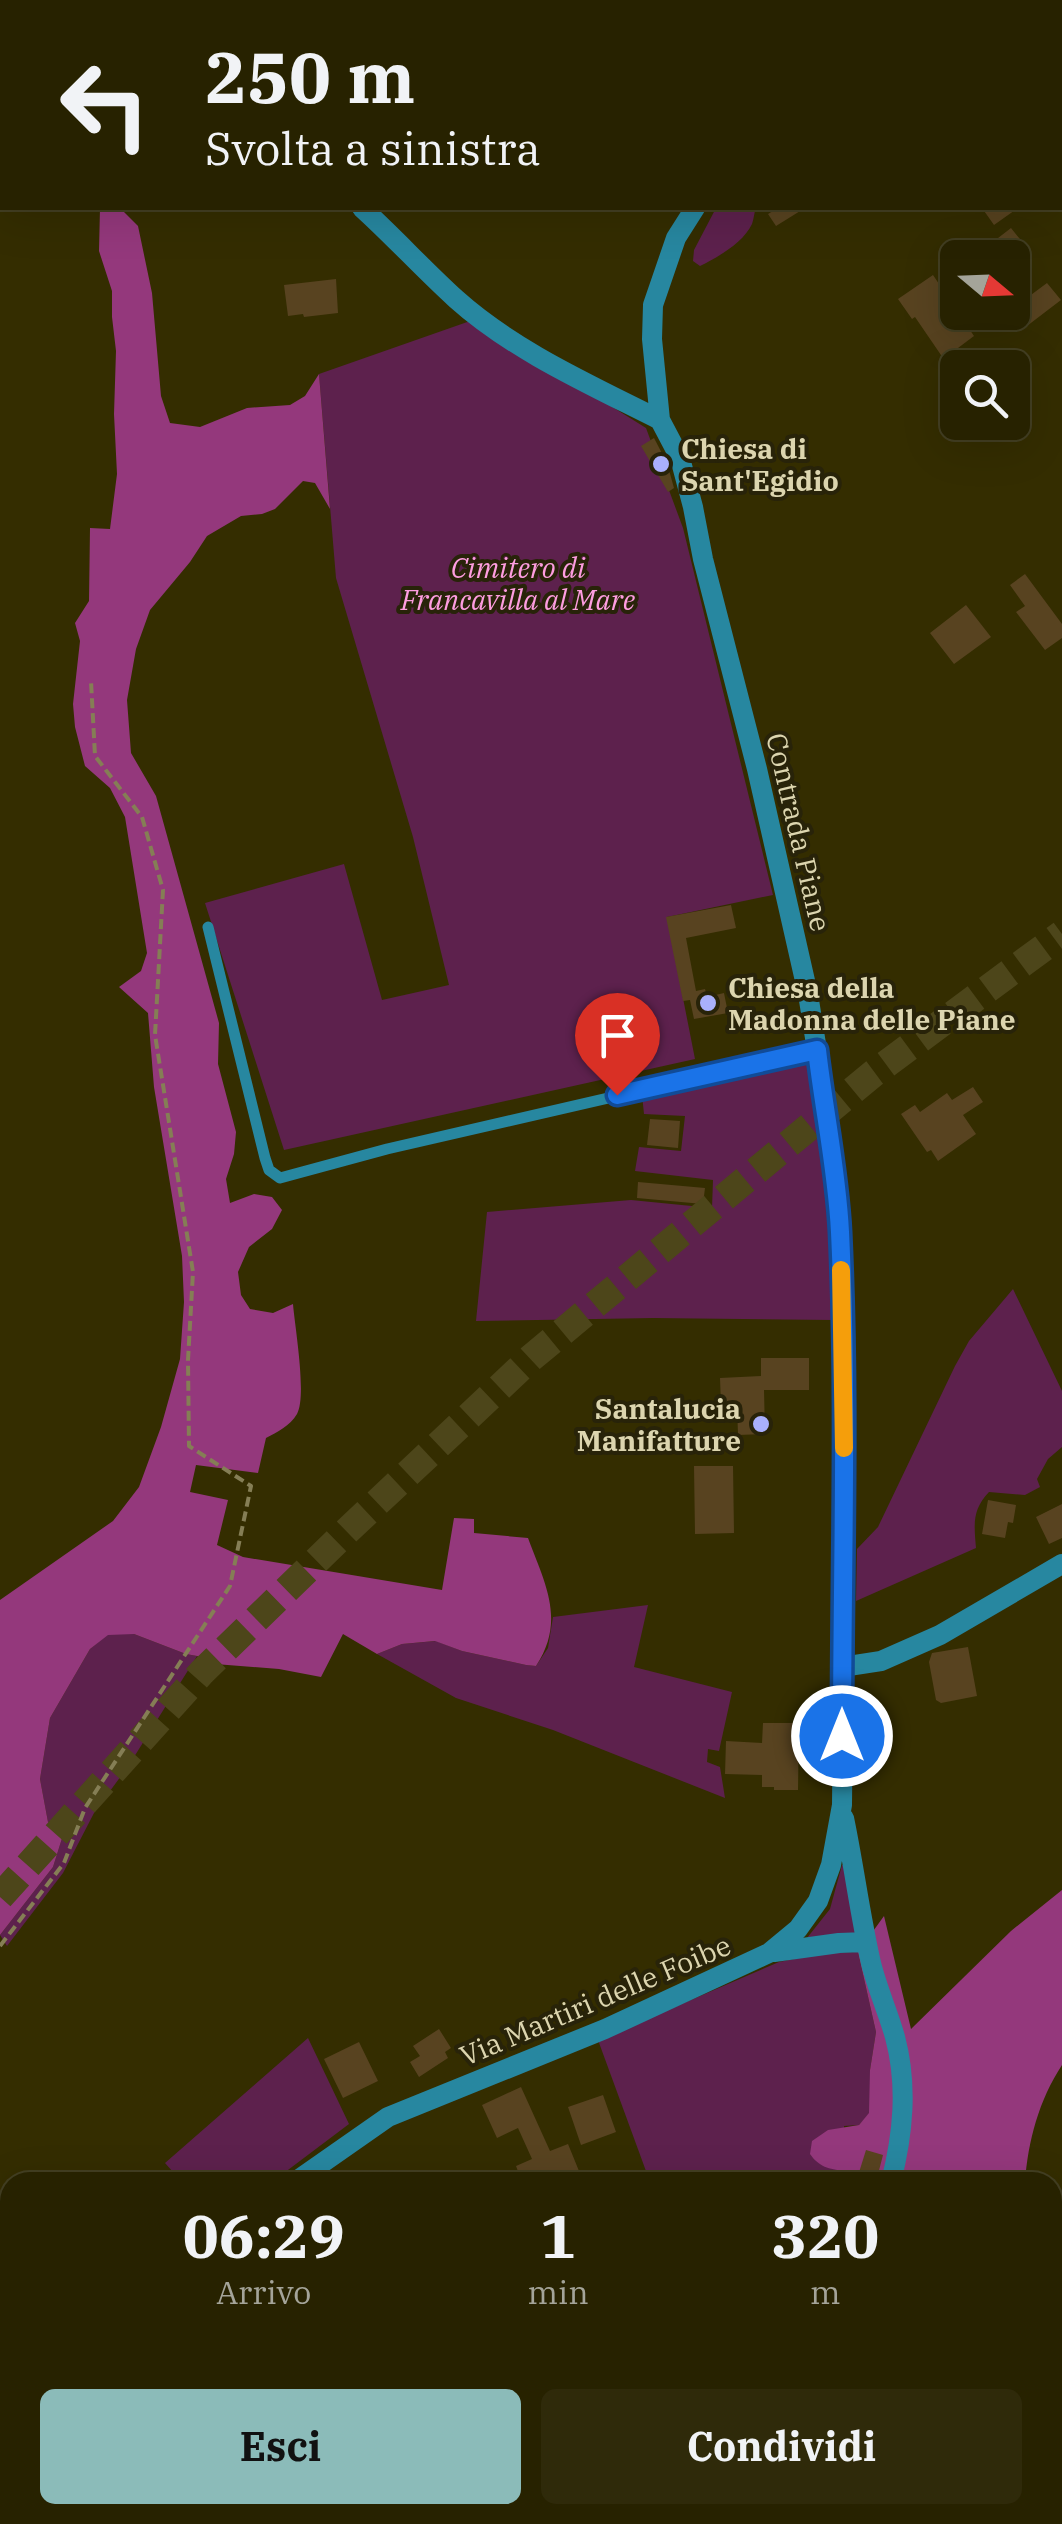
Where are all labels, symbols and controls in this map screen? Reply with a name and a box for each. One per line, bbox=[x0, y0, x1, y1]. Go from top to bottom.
text: 250 m bbox=[205, 31, 415, 122]
icon: left bbox=[40, 40, 170, 170]
text: Svolta a sinistra bbox=[205, 119, 541, 177]
north arrow bbox=[940, 240, 1030, 330]
map controls bbox=[940, 240, 1030, 440]
button: search bbox=[940, 350, 1030, 440]
place label: Chiesa di Sant'Egidio bbox=[681, 430, 839, 499]
marker: Chiesa di Sant'Egidio bbox=[650, 453, 672, 475]
park label: Cimitero di Francavilla al Mare bbox=[400, 549, 636, 618]
street label: Contrada Piane bbox=[758, 729, 840, 935]
place label: Chiesa della Madonna delle Piane bbox=[728, 969, 1016, 1038]
marker: Chiesa della Madonna delle Piane bbox=[697, 992, 719, 1014]
pin bbox=[575, 993, 660, 1096]
icon: arrive bbox=[590, 1008, 645, 1063]
place label: Santalucia Manifatture bbox=[577, 1390, 741, 1459]
marker: Santalucia Manifatture bbox=[750, 1413, 772, 1435]
position arrow bbox=[790, 1684, 894, 1788]
street label: Via Martiri delle Foibe bbox=[454, 1926, 736, 2074]
text: 06:29 bbox=[183, 2196, 345, 2275]
text: 1 bbox=[540, 2196, 576, 2275]
text: 320 bbox=[771, 2196, 879, 2275]
text: Arrivo bbox=[216, 2271, 311, 2313]
text: min bbox=[528, 2271, 589, 2313]
text: m bbox=[810, 2271, 841, 2313]
button: Esci bbox=[40, 2389, 521, 2504]
button: Condividi bbox=[541, 2389, 1022, 2504]

